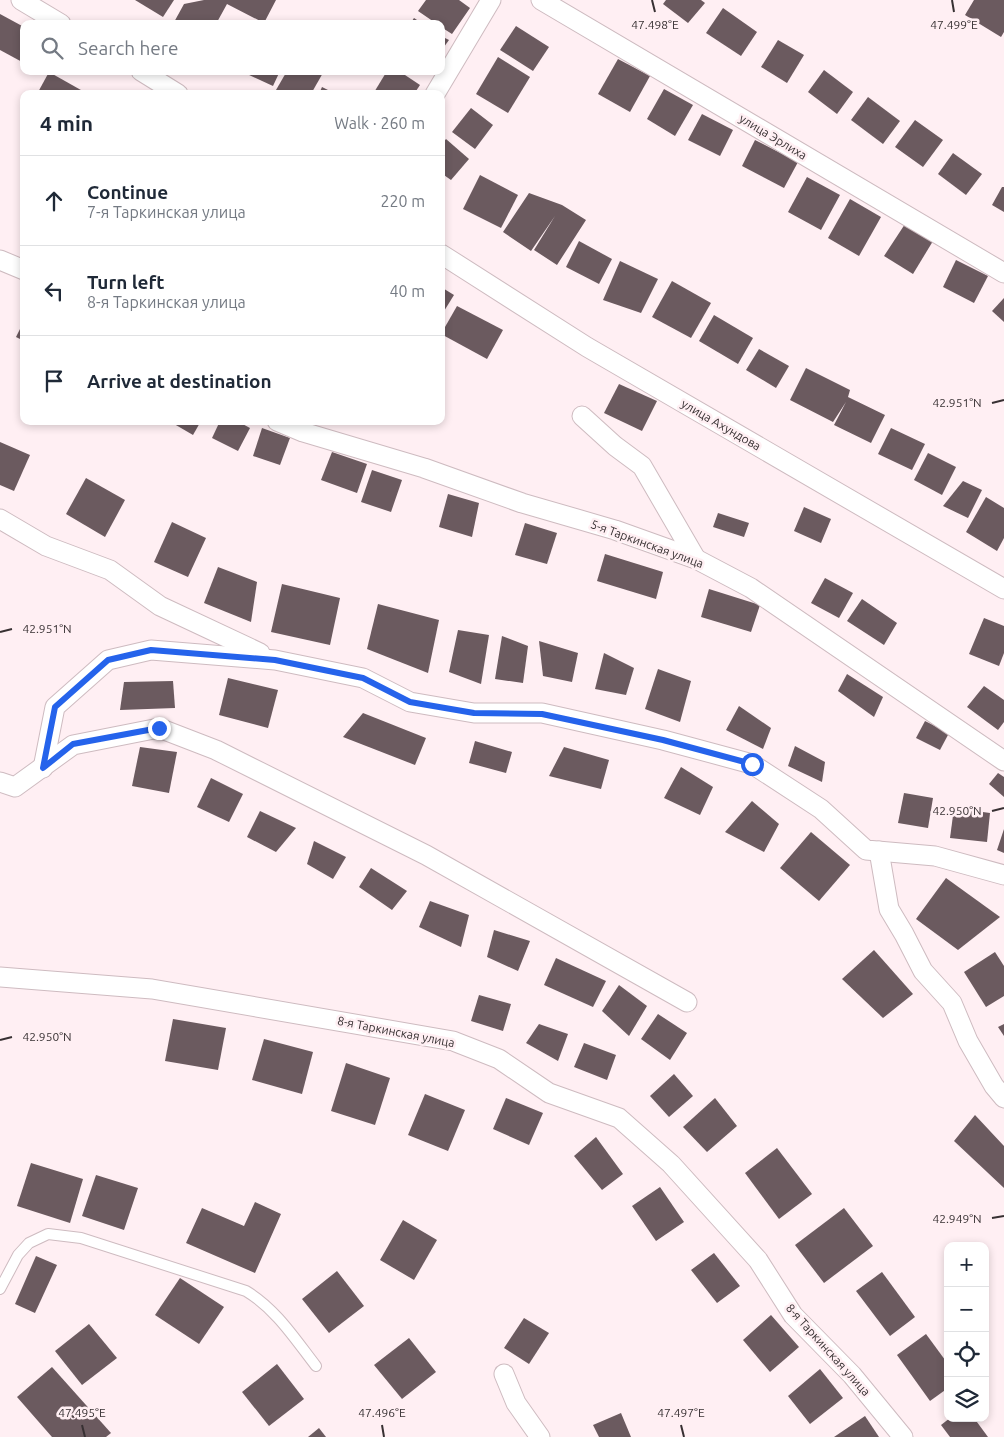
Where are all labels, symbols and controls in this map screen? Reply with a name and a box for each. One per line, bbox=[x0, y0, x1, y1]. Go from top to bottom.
text: 47.498°E bbox=[631, 18, 679, 31]
text: 47.499°E bbox=[930, 18, 978, 31]
search box bbox=[20, 20, 445, 75]
icon: search bbox=[38, 34, 66, 62]
text: Search here bbox=[78, 37, 178, 59]
text: 4 min bbox=[40, 111, 93, 135]
street label: улица Эрлиха bbox=[737, 111, 809, 162]
text: Walk · 260 m bbox=[334, 114, 425, 132]
text: Continue bbox=[87, 181, 168, 203]
icon: ahead bbox=[40, 187, 68, 215]
text: 220 m bbox=[380, 192, 425, 210]
text: 7-я Таркинская улица bbox=[87, 203, 246, 221]
text: Turn left bbox=[87, 271, 165, 293]
icon: left bbox=[40, 277, 68, 305]
text: 40 m bbox=[389, 282, 425, 300]
text: 8-я Таркинская улица bbox=[87, 293, 246, 311]
icon: arrive bbox=[40, 367, 68, 395]
text: Arrive at destination bbox=[87, 370, 272, 392]
text: 42.951°N bbox=[932, 396, 982, 409]
street label: улица Ахундова bbox=[679, 397, 763, 453]
street label: 5-я Таркинская улица bbox=[589, 517, 705, 570]
text: 42.951°N bbox=[22, 622, 72, 635]
route end bbox=[148, 717, 171, 740]
route start bbox=[741, 753, 764, 776]
text: 42.950°N bbox=[932, 804, 982, 817]
street label: 8-я Таркинская улица bbox=[336, 1014, 456, 1049]
text: 42.950°N bbox=[22, 1030, 72, 1043]
text: 42.949°N bbox=[932, 1212, 982, 1225]
map controls bbox=[944, 1242, 989, 1422]
button: + bbox=[944, 1242, 989, 1287]
button: − bbox=[944, 1287, 989, 1332]
street label: 8-я Таркинская улица bbox=[784, 1301, 873, 1398]
button: locate bbox=[944, 1332, 989, 1377]
button: layers bbox=[944, 1377, 989, 1422]
text: 47.495°E bbox=[58, 1406, 106, 1419]
text: 47.496°E bbox=[358, 1406, 406, 1419]
text: 47.497°E bbox=[657, 1406, 705, 1419]

